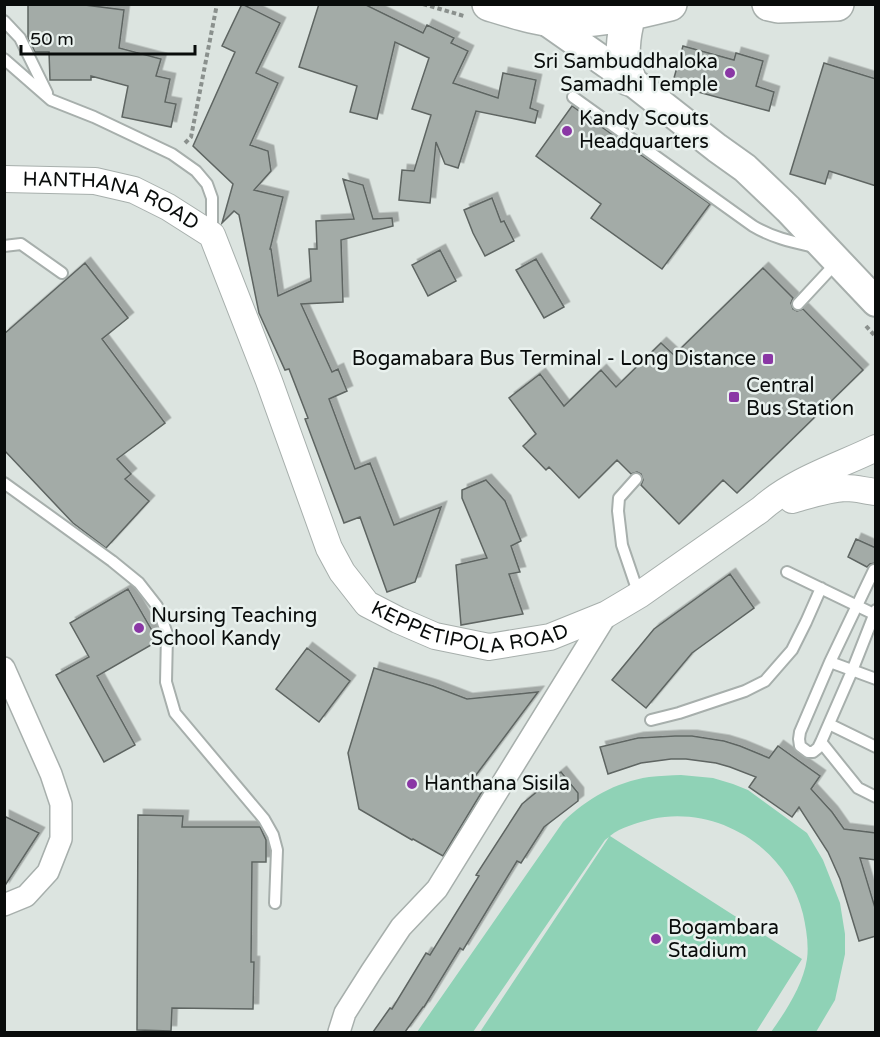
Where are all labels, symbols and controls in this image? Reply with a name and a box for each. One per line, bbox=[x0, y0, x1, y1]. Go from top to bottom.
scale bar bbox=[21, 18, 195, 56]
text: 50 m bbox=[30, 28, 74, 50]
place label: Sri Sambuddhaloka Samadhi Temple bbox=[534, 50, 718, 97]
marker: Sri Sambuddhaloka Samadhi Temple bbox=[723, 66, 737, 80]
place label: Kandy Scouts Headquarters bbox=[579, 107, 709, 154]
marker: Kandy Scouts Headquarters bbox=[560, 124, 574, 138]
street label: HANTHANA ROAD bbox=[22, 167, 203, 236]
place label: Bogamabara Bus Terminal - Long Distance bbox=[352, 347, 756, 371]
marker: Bogamabara Bus Terminal - Long Distance bbox=[761, 352, 775, 366]
place label: Central Bus Station bbox=[746, 374, 854, 421]
marker: Central Bus Station bbox=[727, 390, 741, 404]
street label: KEPPETIPOLA ROAD bbox=[367, 596, 572, 659]
place label: Nursing Teaching School Kandy bbox=[151, 604, 317, 651]
marker: Nursing Teaching School Kandy bbox=[132, 621, 146, 635]
place label: Hanthana Sisila bbox=[424, 772, 570, 796]
marker: Hanthana Sisila bbox=[405, 777, 419, 791]
place label: Bogambara Stadium bbox=[668, 916, 779, 963]
marker: Bogambara Stadium bbox=[649, 932, 663, 946]

